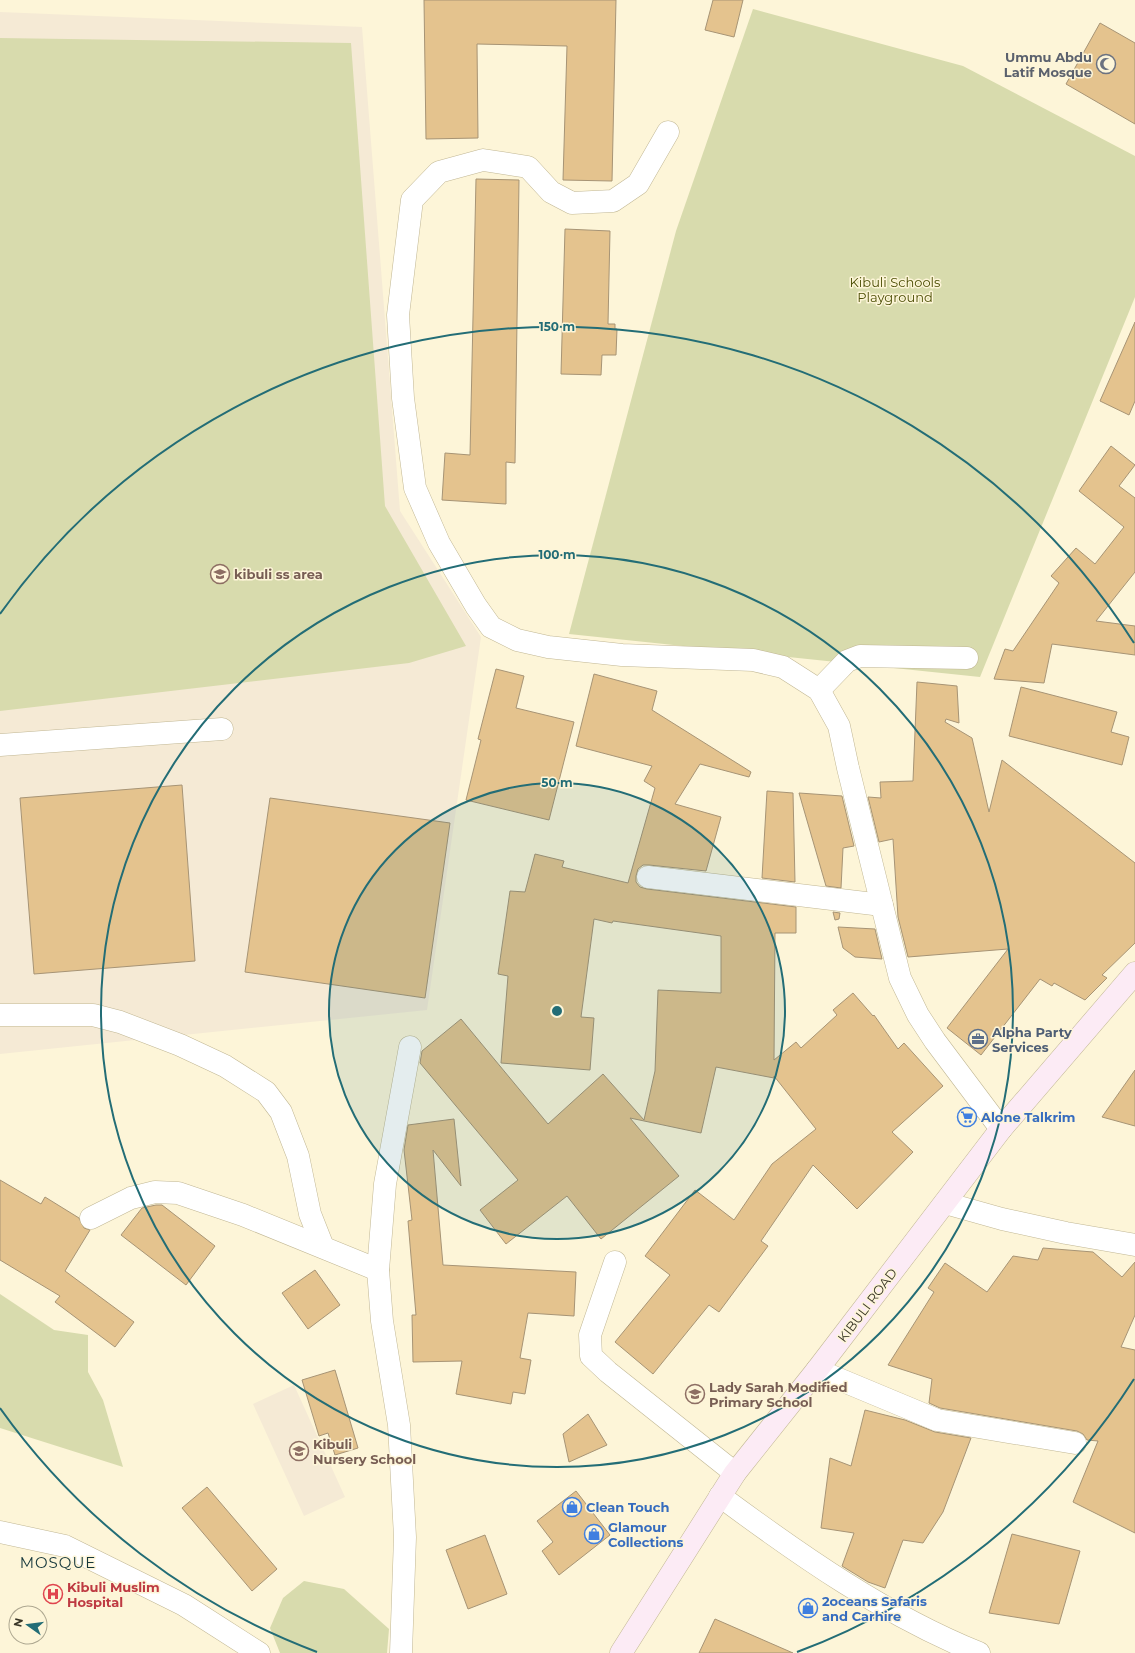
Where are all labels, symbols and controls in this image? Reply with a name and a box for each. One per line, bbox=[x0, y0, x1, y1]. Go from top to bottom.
place label: Ummu Abdu Latif Mosque bbox=[1004, 49, 1092, 80]
mosque icon: Ummu Abdu Latif Mosque bbox=[1095, 53, 1117, 75]
park label: Kibuli Schools Playground bbox=[850, 274, 940, 305]
text: 150 m bbox=[539, 319, 575, 334]
text: 100 m bbox=[539, 547, 575, 562]
school or university icon: kibuli ss area bbox=[209, 563, 231, 585]
place label: kibuli ss area bbox=[234, 566, 323, 582]
text: 50 m bbox=[541, 775, 573, 790]
centre of rings bbox=[550, 1004, 564, 1018]
place label: Alpha Party Services bbox=[991, 1024, 1072, 1055]
office icon: Alpha Party Services bbox=[967, 1028, 989, 1050]
supermarket icon: Alone Talkrim bbox=[956, 1106, 978, 1128]
place label: Alone Talkrim bbox=[980, 1109, 1076, 1125]
street label: KIBULI ROAD bbox=[834, 1265, 900, 1345]
place label: Lady Sarah Modified Primary School bbox=[709, 1379, 848, 1410]
school or university icon: Lady Sarah Modified Primary School bbox=[684, 1383, 706, 1405]
place label: Kibuli Nursery School bbox=[313, 1436, 416, 1467]
school or university icon: Kibuli Nursery School bbox=[288, 1440, 310, 1462]
shop icon: Clean Touch bbox=[561, 1496, 583, 1518]
place label: Clean Touch bbox=[586, 1499, 669, 1515]
place label: Glamour Collections bbox=[608, 1519, 684, 1550]
shop icon: Glamour Collections bbox=[583, 1523, 605, 1545]
district label: MOSQUE bbox=[20, 1553, 96, 1572]
place label: Kibuli Muslim Hospital bbox=[67, 1579, 160, 1610]
hospital icon: Kibuli Muslim Hospital bbox=[42, 1583, 64, 1605]
place label: 2oceans Safaris and Carhire bbox=[822, 1593, 927, 1624]
shop icon: 2oceans Safaris and Carhire bbox=[797, 1597, 819, 1619]
north arrow bbox=[8, 1605, 48, 1645]
text: N bbox=[10, 1617, 26, 1629]

